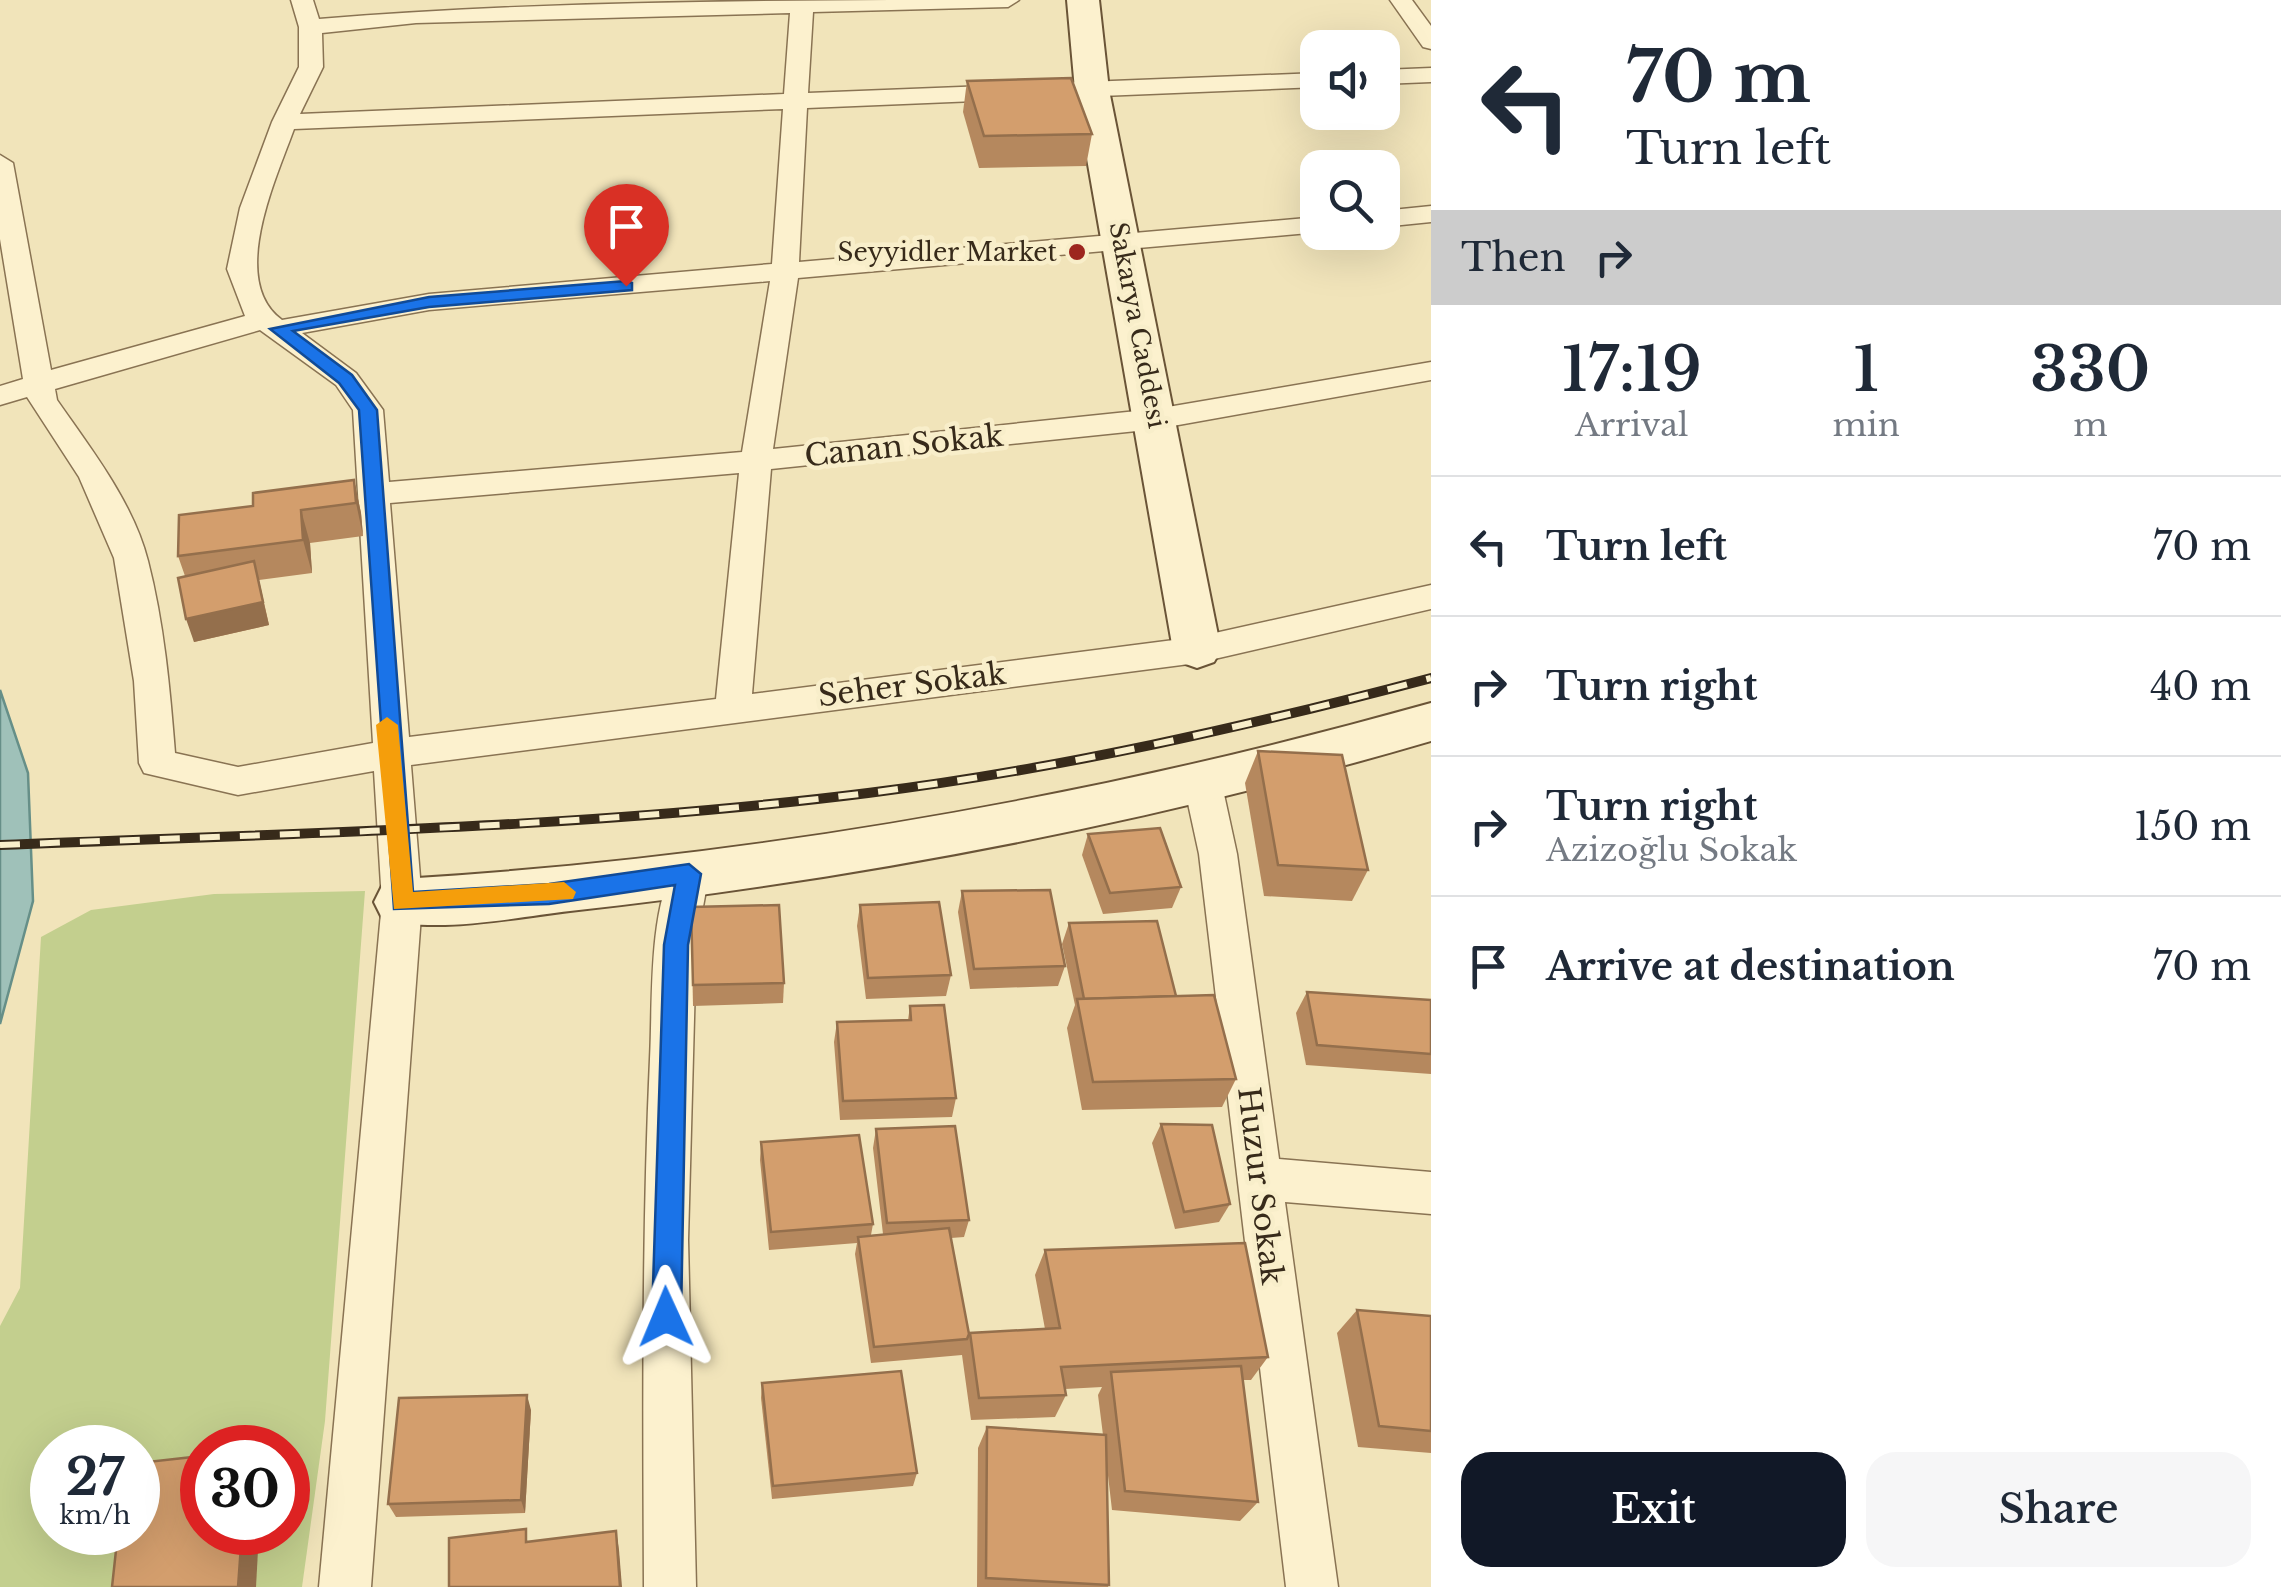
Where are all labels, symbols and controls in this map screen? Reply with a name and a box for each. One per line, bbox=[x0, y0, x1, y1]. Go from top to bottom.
map controls bbox=[1300, 30, 1400, 250]
button: sound bbox=[1300, 30, 1400, 130]
text: 70 m bbox=[1626, 34, 1811, 121]
icon: left bbox=[1461, 40, 1591, 170]
text: Turn left bbox=[1626, 120, 1831, 176]
button: search bbox=[1300, 150, 1400, 250]
pin bbox=[584, 184, 669, 287]
icon: arrive bbox=[599, 199, 654, 254]
street label: Sakarya Caddesi bbox=[1102, 219, 1173, 431]
icon: right bbox=[1586, 230, 1641, 285]
text: Then bbox=[1461, 234, 1566, 281]
place label: Seyyidler Market bbox=[837, 237, 1058, 268]
marker: Seyyidler Market bbox=[1066, 241, 1088, 263]
text: 17:19 bbox=[1562, 333, 1702, 407]
text: 1 bbox=[1853, 333, 1879, 407]
text: 330 bbox=[2030, 333, 2150, 407]
text: Arrival bbox=[1575, 405, 1688, 445]
text: min bbox=[1832, 405, 1900, 445]
text: m bbox=[2073, 405, 2108, 445]
street label: Canan Sokak bbox=[803, 417, 1006, 474]
icon: left bbox=[1461, 519, 1516, 574]
text: Turn left bbox=[1546, 523, 1727, 570]
text: 70 m bbox=[2153, 523, 2251, 570]
street label: Seher Sokak bbox=[816, 655, 1009, 714]
icon: right bbox=[1461, 659, 1516, 714]
text: Turn right bbox=[1546, 663, 1757, 710]
text: 40 m bbox=[2150, 663, 2251, 710]
text: Turn right bbox=[1546, 783, 1757, 830]
icon: right bbox=[1461, 799, 1516, 854]
text: 150 m bbox=[2134, 803, 2251, 850]
text: Azizoğlu Sokak bbox=[1546, 830, 1797, 870]
icon: arrive bbox=[1461, 939, 1516, 994]
text: Arrive at destination bbox=[1546, 943, 1955, 990]
text: 70 m bbox=[2153, 943, 2251, 990]
street label: Huzur Sokak bbox=[1230, 1085, 1291, 1287]
position arrow bbox=[614, 1265, 718, 1369]
speed limit sign: 30 bbox=[180, 1425, 310, 1555]
text: 27 bbox=[66, 1446, 124, 1509]
button: Exit bbox=[1461, 1452, 1846, 1567]
button: Share bbox=[1866, 1452, 2251, 1567]
text: km/h bbox=[60, 1500, 130, 1531]

